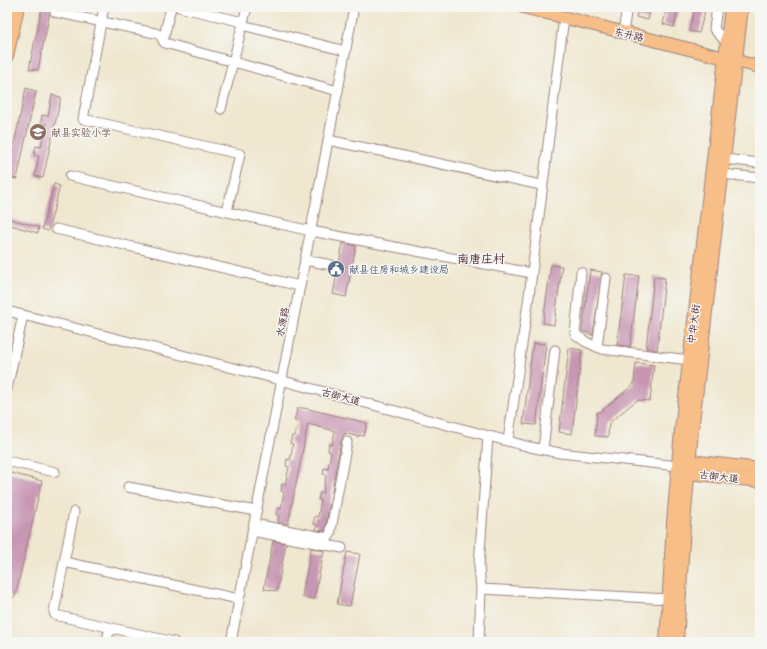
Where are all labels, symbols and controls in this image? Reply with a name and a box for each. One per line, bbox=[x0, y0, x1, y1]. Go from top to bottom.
street label: 东升路 bbox=[613, 26, 645, 44]
school or university icon: 献县实验小学 bbox=[28, 122, 48, 142]
place label: 献县实验小学 bbox=[51, 127, 111, 139]
district label: 南唐庄村 bbox=[457, 252, 505, 267]
public building icon: 献县住房和城乡建设局 bbox=[326, 259, 346, 279]
place label: 献县住房和城乡建设局 bbox=[349, 264, 449, 276]
street label: 中华大街 bbox=[686, 304, 702, 345]
street label: 水源路 bbox=[274, 306, 292, 338]
street label: 古御大道 bbox=[320, 386, 362, 408]
street label: 古御大道 bbox=[698, 469, 739, 485]

